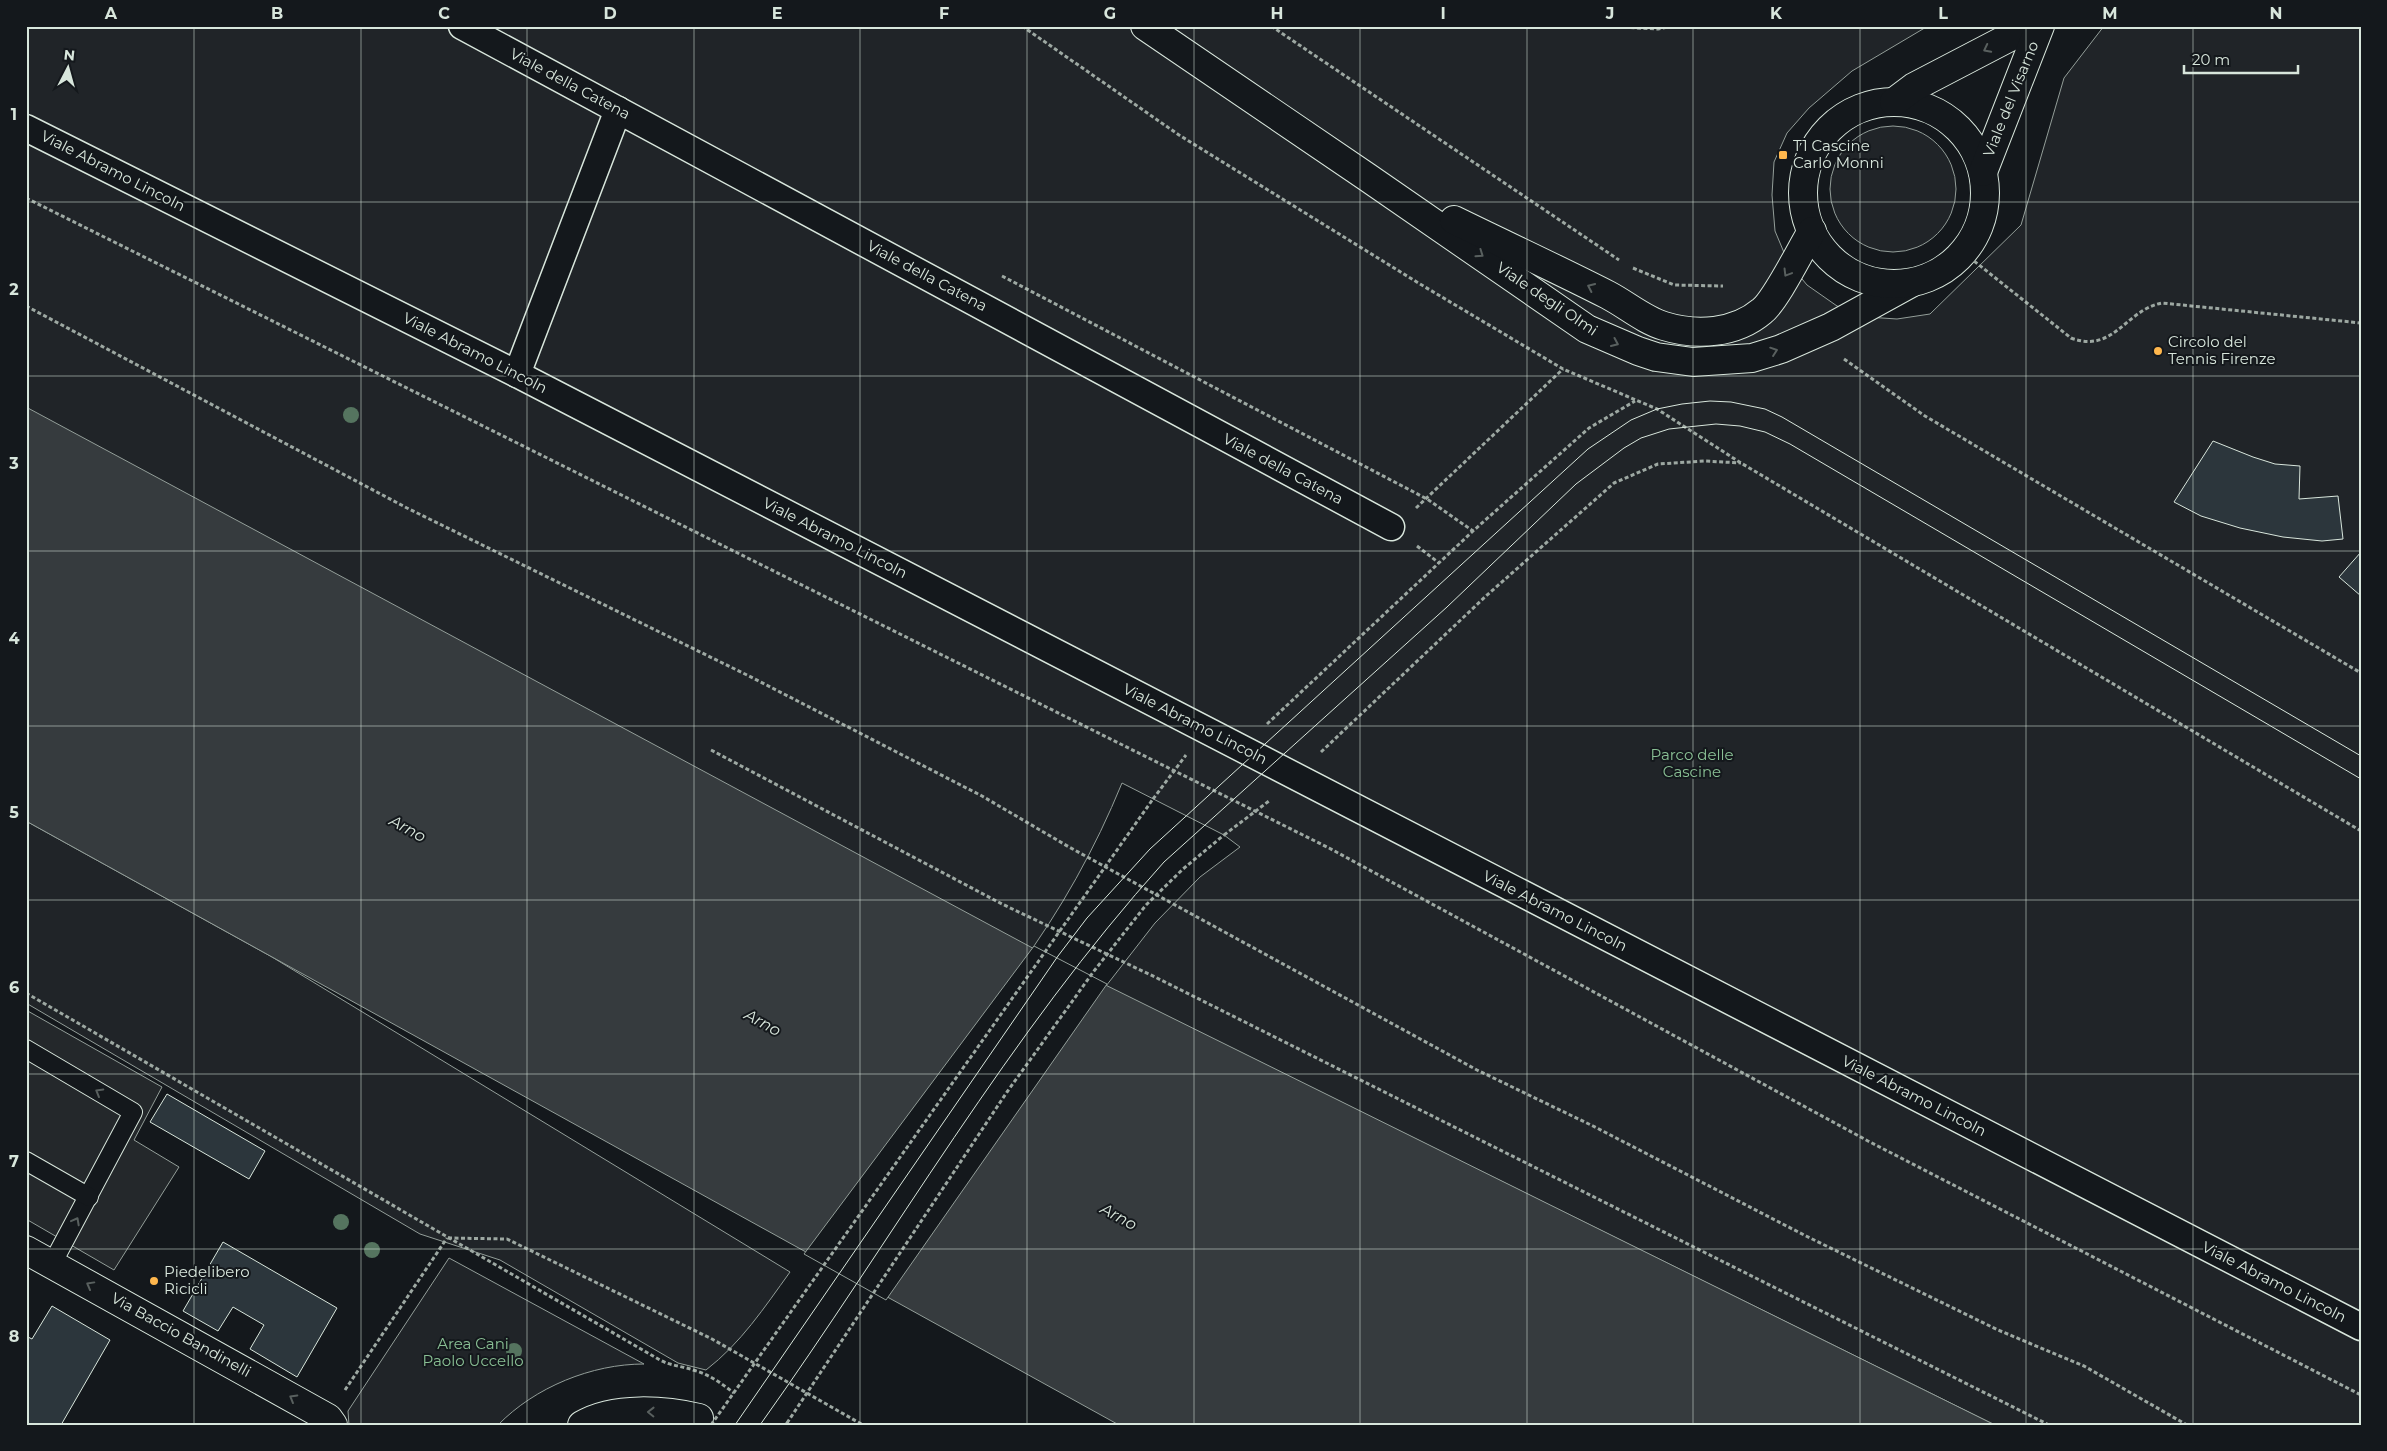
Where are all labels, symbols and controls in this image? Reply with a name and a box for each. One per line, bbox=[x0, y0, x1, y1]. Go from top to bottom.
text: A bbox=[104, 4, 118, 23]
text: B bbox=[271, 4, 283, 23]
text: C bbox=[438, 4, 450, 23]
text: D bbox=[603, 4, 617, 23]
text: E bbox=[772, 4, 782, 23]
text: F bbox=[939, 4, 949, 23]
text: G bbox=[1104, 4, 1116, 23]
text: H bbox=[1271, 4, 1283, 23]
text: I bbox=[1440, 4, 1446, 23]
text: J bbox=[1605, 4, 1614, 23]
text: K bbox=[1770, 4, 1783, 23]
text: L bbox=[1938, 4, 1948, 23]
text: M bbox=[2102, 4, 2118, 23]
text: N bbox=[2270, 4, 2282, 23]
street label: Viale del Visarno bbox=[1979, 38, 2042, 159]
north arrow bbox=[42, 42, 92, 92]
scale bar bbox=[2184, 42, 2298, 74]
one-way arrow bbox=[1983, 43, 1992, 53]
street label: Viale della Catena bbox=[507, 44, 634, 123]
text: N bbox=[63, 46, 76, 65]
text: 20 m bbox=[2192, 50, 2230, 69]
text: 1 bbox=[11, 105, 17, 124]
street label: Viale Abramo Lincoln bbox=[38, 126, 189, 215]
place label: T1 Cascine Carlo Monni bbox=[1793, 136, 1884, 172]
marker: T1 Cascine Carlo Monni bbox=[1777, 149, 1789, 161]
street label: Viale della Catena bbox=[864, 236, 991, 315]
one-way arrow bbox=[1474, 248, 1483, 257]
street label: Viale degli Olmi bbox=[1493, 258, 1602, 340]
one-way arrow bbox=[1783, 267, 1793, 276]
text: 2 bbox=[9, 280, 19, 299]
one-way arrow bbox=[1587, 283, 1596, 293]
street label: Viale Abramo Lincoln bbox=[400, 308, 551, 397]
place label: Circolo del Tennis Firenze bbox=[2168, 332, 2276, 368]
one-way arrow bbox=[1610, 336, 1619, 347]
marker: Circolo del Tennis Firenze bbox=[2152, 345, 2164, 357]
one-way arrow bbox=[1769, 347, 1777, 357]
street label: Viale della Catena bbox=[1220, 429, 1347, 508]
text: 3 bbox=[8, 454, 19, 473]
street label: Viale Abramo Lincoln bbox=[760, 493, 911, 582]
text: 4 bbox=[8, 629, 20, 648]
street label: Viale Abramo Lincoln bbox=[1120, 679, 1271, 768]
park label: Parco delle Cascine bbox=[1650, 745, 1734, 781]
text: 5 bbox=[9, 803, 19, 822]
water label: Arno bbox=[385, 810, 429, 846]
street label: Viale Abramo Lincoln bbox=[1480, 866, 1631, 955]
text: 6 bbox=[9, 978, 19, 997]
water label: Arno bbox=[740, 1004, 784, 1040]
street label: Viale Abramo Lincoln bbox=[1839, 1051, 1990, 1140]
one-way arrow bbox=[96, 1088, 105, 1098]
text: 7 bbox=[9, 1152, 19, 1171]
water label: Arno bbox=[1096, 1198, 1140, 1234]
one-way arrow bbox=[69, 1217, 79, 1226]
street label: Viale Abramo Lincoln bbox=[2199, 1237, 2350, 1326]
place label: Piedelibero Ricicli bbox=[164, 1262, 250, 1298]
marker: Piedelibero Ricicli bbox=[148, 1275, 160, 1287]
one-way arrow bbox=[86, 1281, 95, 1291]
street label: Via Baccio Bandinelli bbox=[108, 1288, 255, 1381]
text: 8 bbox=[9, 1327, 19, 1346]
park label: Area Cani Paolo Uccello bbox=[422, 1334, 524, 1370]
one-way arrow bbox=[289, 1394, 298, 1404]
one-way arrow bbox=[647, 1406, 655, 1417]

